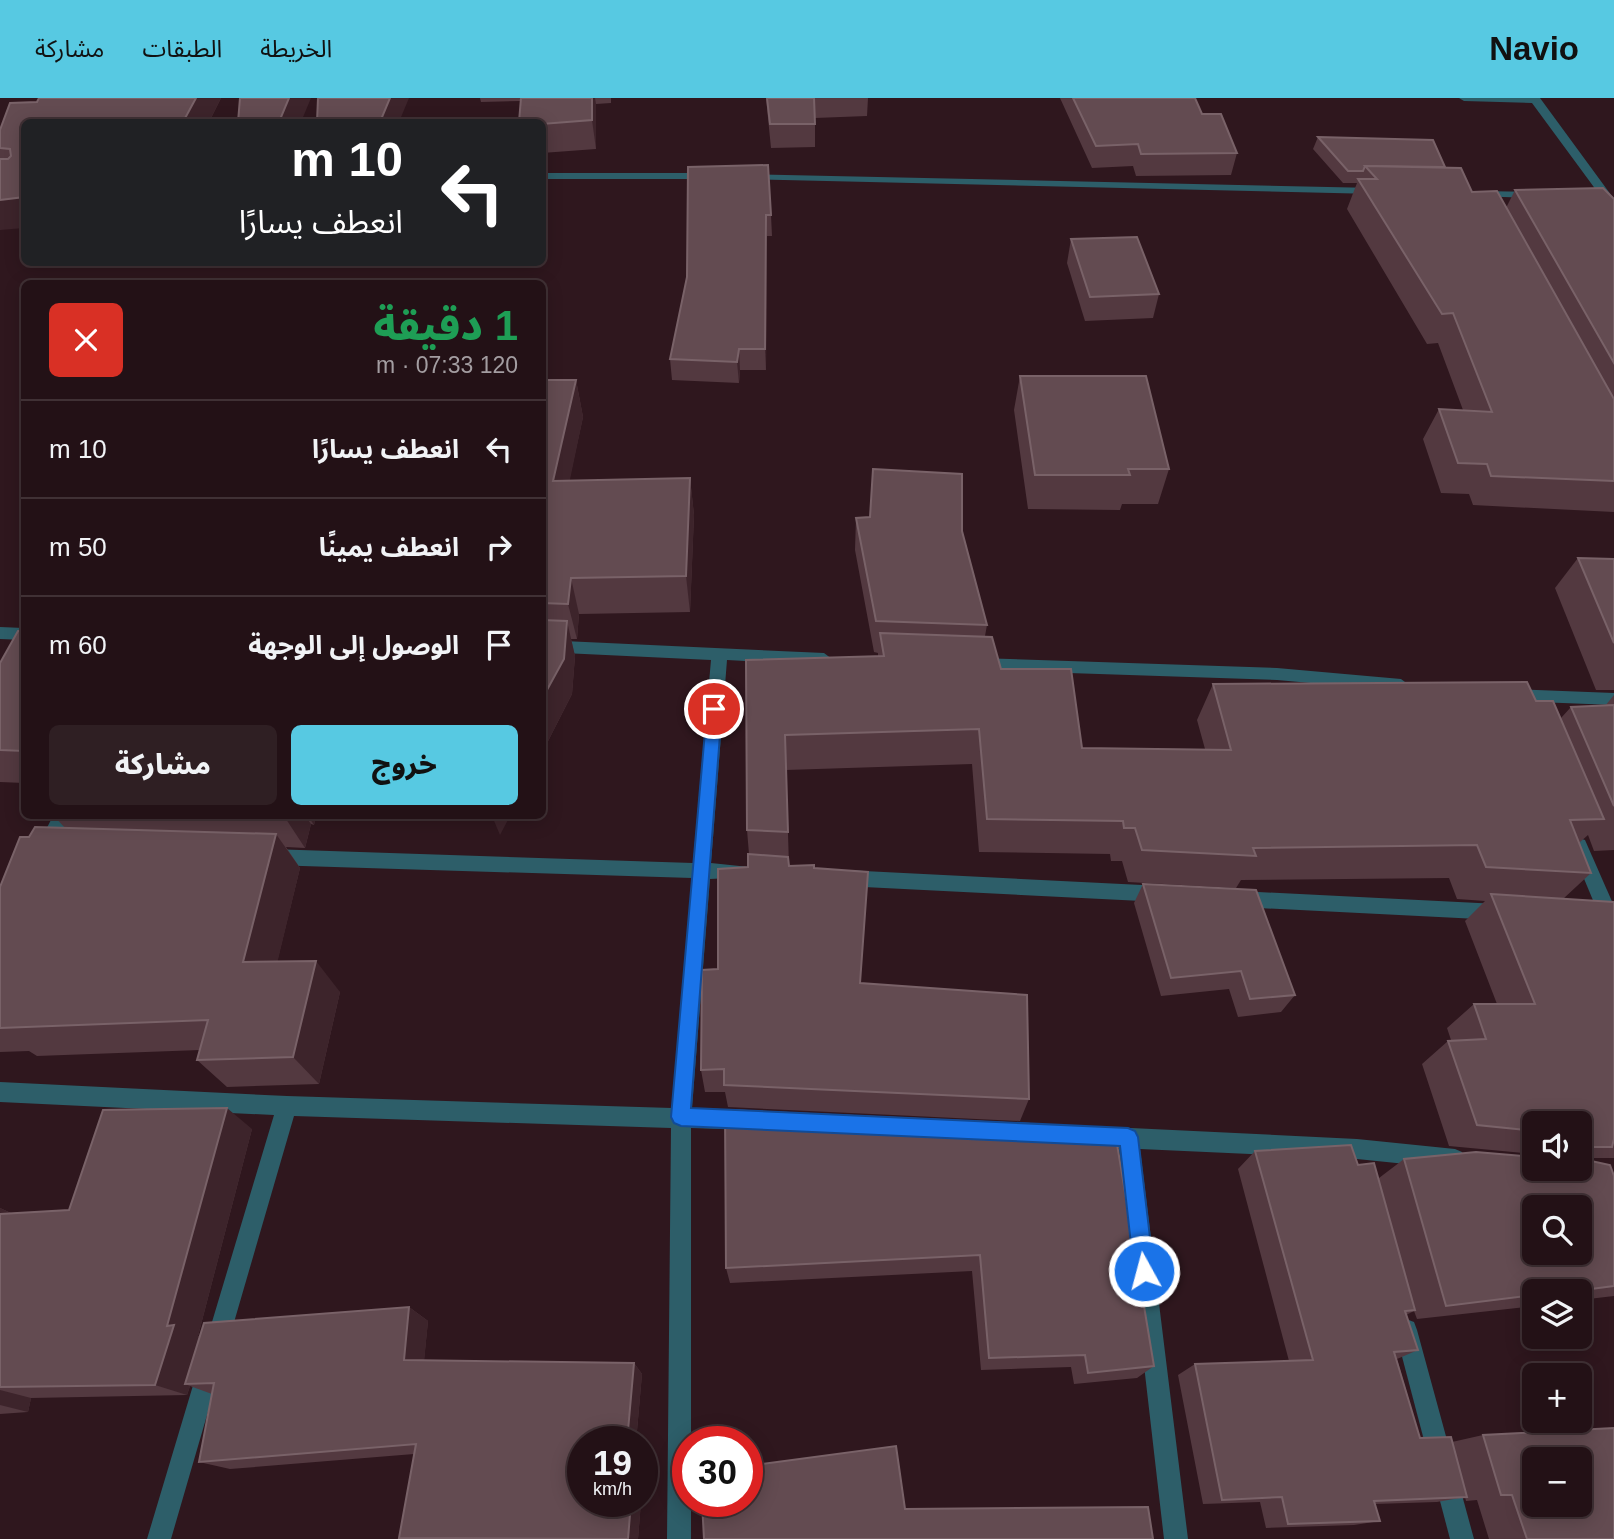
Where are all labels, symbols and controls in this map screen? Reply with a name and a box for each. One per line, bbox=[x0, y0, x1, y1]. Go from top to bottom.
text: Navio bbox=[1489, 30, 1579, 67]
text: مشاركة bbox=[35, 35, 104, 62]
text: الطبقات bbox=[142, 35, 222, 62]
text: الخريطة bbox=[260, 35, 332, 62]
text: 10 m bbox=[291, 132, 403, 186]
icon: left bbox=[427, 147, 518, 238]
text: انعطف يسارًا bbox=[239, 204, 403, 240]
text: 1 دقيقة bbox=[373, 302, 518, 349]
button: close bbox=[49, 303, 123, 377]
text: 120 m · 07:33 bbox=[376, 352, 518, 378]
icon: left bbox=[480, 430, 518, 468]
text: 10 m bbox=[49, 434, 107, 464]
text: انعطف يسارًا bbox=[312, 434, 459, 464]
icon: right bbox=[480, 528, 518, 566]
text: 50 m bbox=[49, 532, 107, 562]
text: انعطف يمينًا bbox=[319, 532, 459, 562]
icon: arrive bbox=[480, 626, 518, 664]
text: 60 m bbox=[49, 630, 107, 660]
text: الوصول إلى الوجهة bbox=[248, 630, 459, 660]
pin bbox=[684, 679, 744, 739]
icon: arrive bbox=[695, 690, 733, 728]
button: مشاركة bbox=[49, 725, 277, 805]
button: خروج bbox=[291, 725, 518, 805]
map controls bbox=[1522, 1111, 1592, 1517]
button: sound bbox=[1522, 1111, 1592, 1181]
button: search bbox=[1522, 1195, 1592, 1265]
position arrow bbox=[1107, 1234, 1181, 1308]
button: layers bbox=[1522, 1279, 1592, 1349]
button: + bbox=[1522, 1363, 1592, 1433]
speed limit sign: 30 bbox=[672, 1426, 763, 1517]
text: 19 bbox=[593, 1443, 632, 1482]
button: − bbox=[1522, 1447, 1592, 1517]
text: km/h bbox=[593, 1479, 632, 1499]

